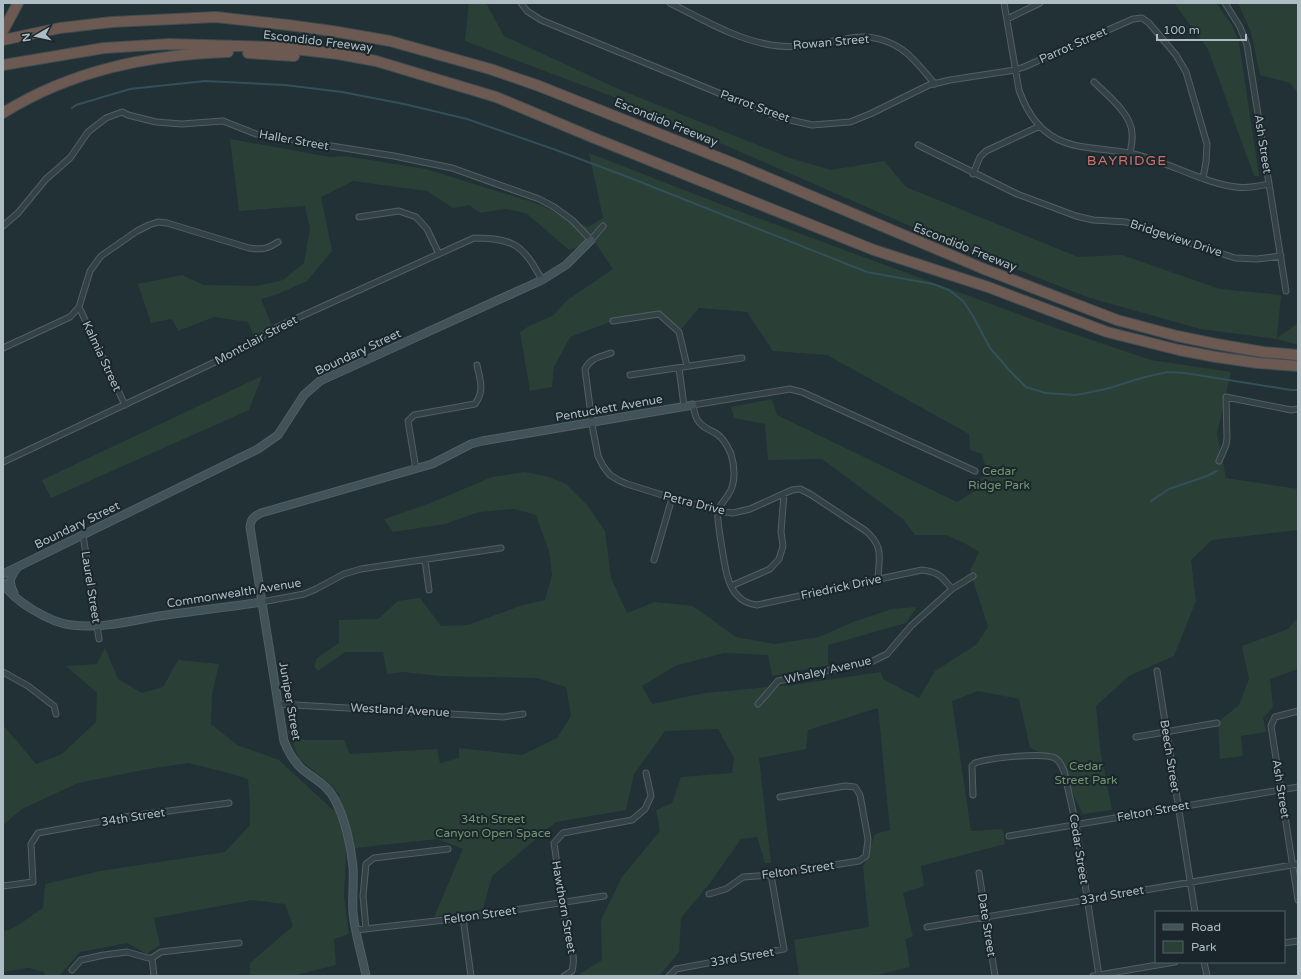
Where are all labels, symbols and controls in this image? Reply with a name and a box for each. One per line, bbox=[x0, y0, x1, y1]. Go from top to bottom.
north arrow bbox=[16, 16, 56, 56]
scale bar bbox=[1157, 16, 1246, 42]
text: 100 m bbox=[1163, 23, 1200, 37]
street label: Parrot Street bbox=[1037, 24, 1109, 66]
street label: Escondido Freeway bbox=[262, 27, 374, 55]
text: N bbox=[20, 32, 34, 43]
street label: Rowan Street bbox=[792, 32, 870, 52]
street label: Parrot Street bbox=[718, 87, 792, 125]
street label: Escondido Freeway bbox=[612, 95, 720, 149]
street label: Ash Street bbox=[1251, 114, 1275, 175]
street label: Haller Street bbox=[258, 127, 330, 153]
district label: BAYRIDGE bbox=[1087, 152, 1167, 169]
street label: Bridgeview Drive bbox=[1128, 217, 1224, 260]
street label: Escondido Freeway bbox=[911, 220, 1019, 274]
street label: Montclair Street bbox=[212, 312, 300, 368]
street label: Kalmia Street bbox=[80, 319, 125, 394]
street label: Boundary Street bbox=[313, 326, 403, 378]
street label: Pentuckett Avenue bbox=[554, 392, 664, 424]
park label: Cedar Ridge Park bbox=[968, 464, 1031, 492]
street label: Petra Drive bbox=[662, 489, 727, 517]
street label: Boundary Street bbox=[32, 498, 122, 552]
street label: Laurel Street bbox=[78, 550, 104, 624]
street label: Friedrick Drive bbox=[799, 572, 883, 602]
street label: Commonwealth Avenue bbox=[166, 575, 302, 611]
street label: Whaley Avenue bbox=[783, 653, 873, 687]
street label: Juniper Street bbox=[276, 661, 304, 742]
street label: Westland Avenue bbox=[350, 700, 450, 720]
street label: Beech Street bbox=[1157, 719, 1183, 794]
park label: Cedar Street Park bbox=[1054, 759, 1118, 787]
street label: Ash Street bbox=[1269, 759, 1293, 820]
street label: Felton Street bbox=[1116, 798, 1191, 824]
street label: 34th Street bbox=[100, 805, 166, 829]
park label: 34th Street Canyon Open Space bbox=[435, 812, 551, 840]
street label: Cedar Street bbox=[1067, 813, 1092, 886]
street label: Felton Street bbox=[761, 858, 836, 882]
street label: Hawthorn Street bbox=[549, 860, 579, 955]
street label: 33rd Street bbox=[1079, 882, 1145, 907]
street label: Date Street bbox=[975, 892, 999, 958]
street label: Felton Street bbox=[443, 903, 518, 927]
legend bbox=[1155, 911, 1285, 963]
text: Road bbox=[1191, 920, 1221, 934]
text: Park bbox=[1191, 940, 1217, 954]
street label: 33rd Street bbox=[709, 944, 775, 969]

